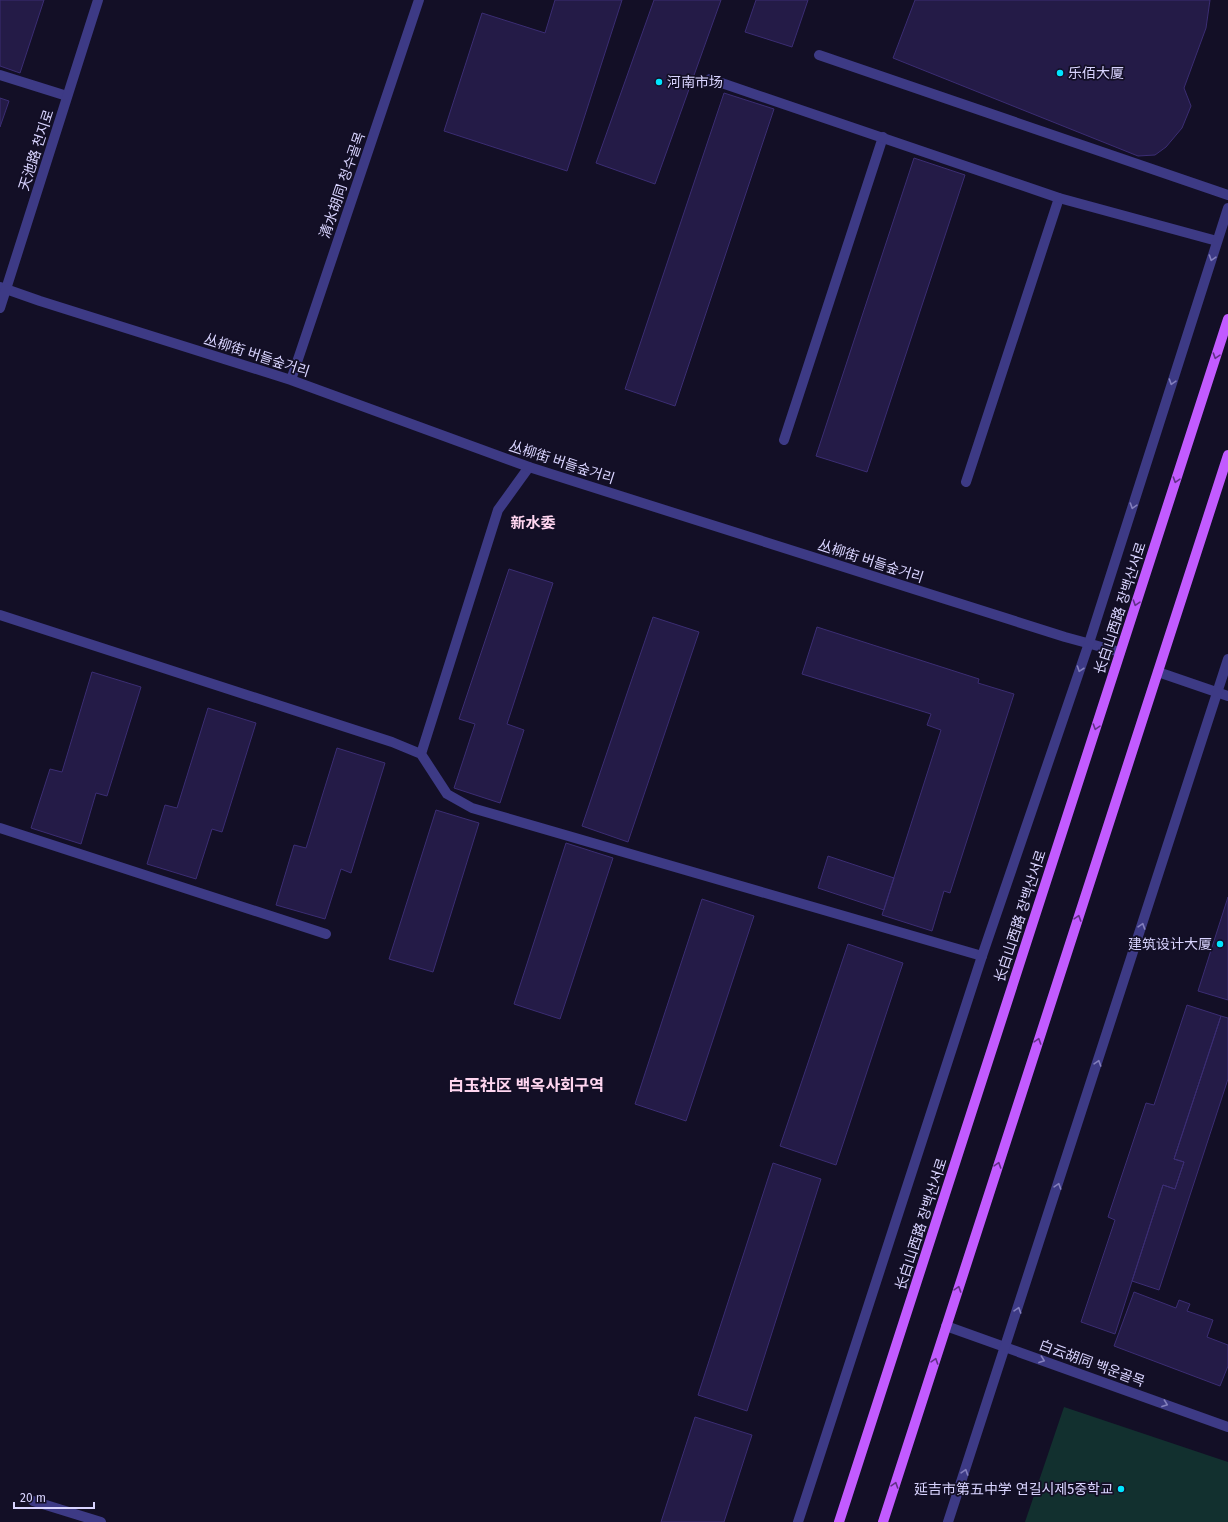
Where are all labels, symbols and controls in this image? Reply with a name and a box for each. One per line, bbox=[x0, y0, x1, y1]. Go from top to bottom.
place label: 乐佰大厦 bbox=[1068, 65, 1124, 82]
marker: 乐佰大厦 bbox=[1055, 68, 1065, 78]
place label: 河南市场 bbox=[667, 74, 723, 91]
marker: 河南市场 bbox=[654, 77, 664, 87]
street label: 天池路 천지로 bbox=[15, 107, 58, 193]
street label: 清水胡同 청수골목 bbox=[316, 130, 369, 241]
one-way arrow bbox=[1208, 254, 1217, 261]
street label: 丛柳街 버들숲거리 bbox=[202, 330, 312, 381]
one-way arrow bbox=[1212, 352, 1221, 359]
one-way arrow bbox=[1168, 378, 1177, 385]
street label: 丛柳街 버들숲거리 bbox=[507, 437, 617, 488]
one-way arrow bbox=[1172, 476, 1181, 483]
one-way arrow bbox=[1129, 502, 1137, 509]
district label: 新水委 bbox=[510, 514, 556, 532]
street label: 丛柳街 버들숲거리 bbox=[816, 536, 926, 587]
street label: 长白山西路 장백산서로 bbox=[1091, 540, 1150, 676]
one-way arrow bbox=[1132, 600, 1141, 607]
one-way arrow bbox=[1076, 666, 1085, 673]
one-way arrow bbox=[1092, 723, 1101, 730]
street label: 长白山西路 장백산서로 bbox=[991, 848, 1050, 984]
one-way arrow bbox=[1074, 914, 1082, 921]
one-way arrow bbox=[1137, 922, 1146, 929]
place label: 建筑设计大厦 bbox=[1128, 936, 1212, 953]
marker: 建筑设计大厦 bbox=[1215, 939, 1225, 949]
one-way arrow bbox=[1034, 1038, 1042, 1045]
one-way arrow bbox=[1093, 1059, 1101, 1066]
district label: 白玉社区 백옥사회구역 bbox=[448, 1076, 604, 1095]
street label: 长白山西路 장백산서로 bbox=[892, 1156, 951, 1292]
one-way arrow bbox=[994, 1162, 1002, 1169]
one-way arrow bbox=[1053, 1183, 1061, 1190]
one-way arrow bbox=[953, 1285, 962, 1292]
one-way arrow bbox=[1013, 1307, 1022, 1314]
street label: 白云胡同 백운골목 bbox=[1037, 1336, 1147, 1391]
one-way arrow bbox=[1039, 1356, 1046, 1364]
one-way arrow bbox=[930, 1358, 939, 1365]
one-way arrow bbox=[1161, 1400, 1168, 1408]
one-way arrow bbox=[960, 1468, 968, 1475]
place label: 延吉市第五中学 연길시제5중학교 bbox=[914, 1481, 1113, 1498]
one-way arrow bbox=[890, 1482, 899, 1489]
scale bar bbox=[14, 1484, 94, 1510]
marker: 延吉市第五中学 연길시제5중학교 bbox=[1116, 1484, 1126, 1494]
text: 20 m bbox=[20, 1491, 46, 1505]

